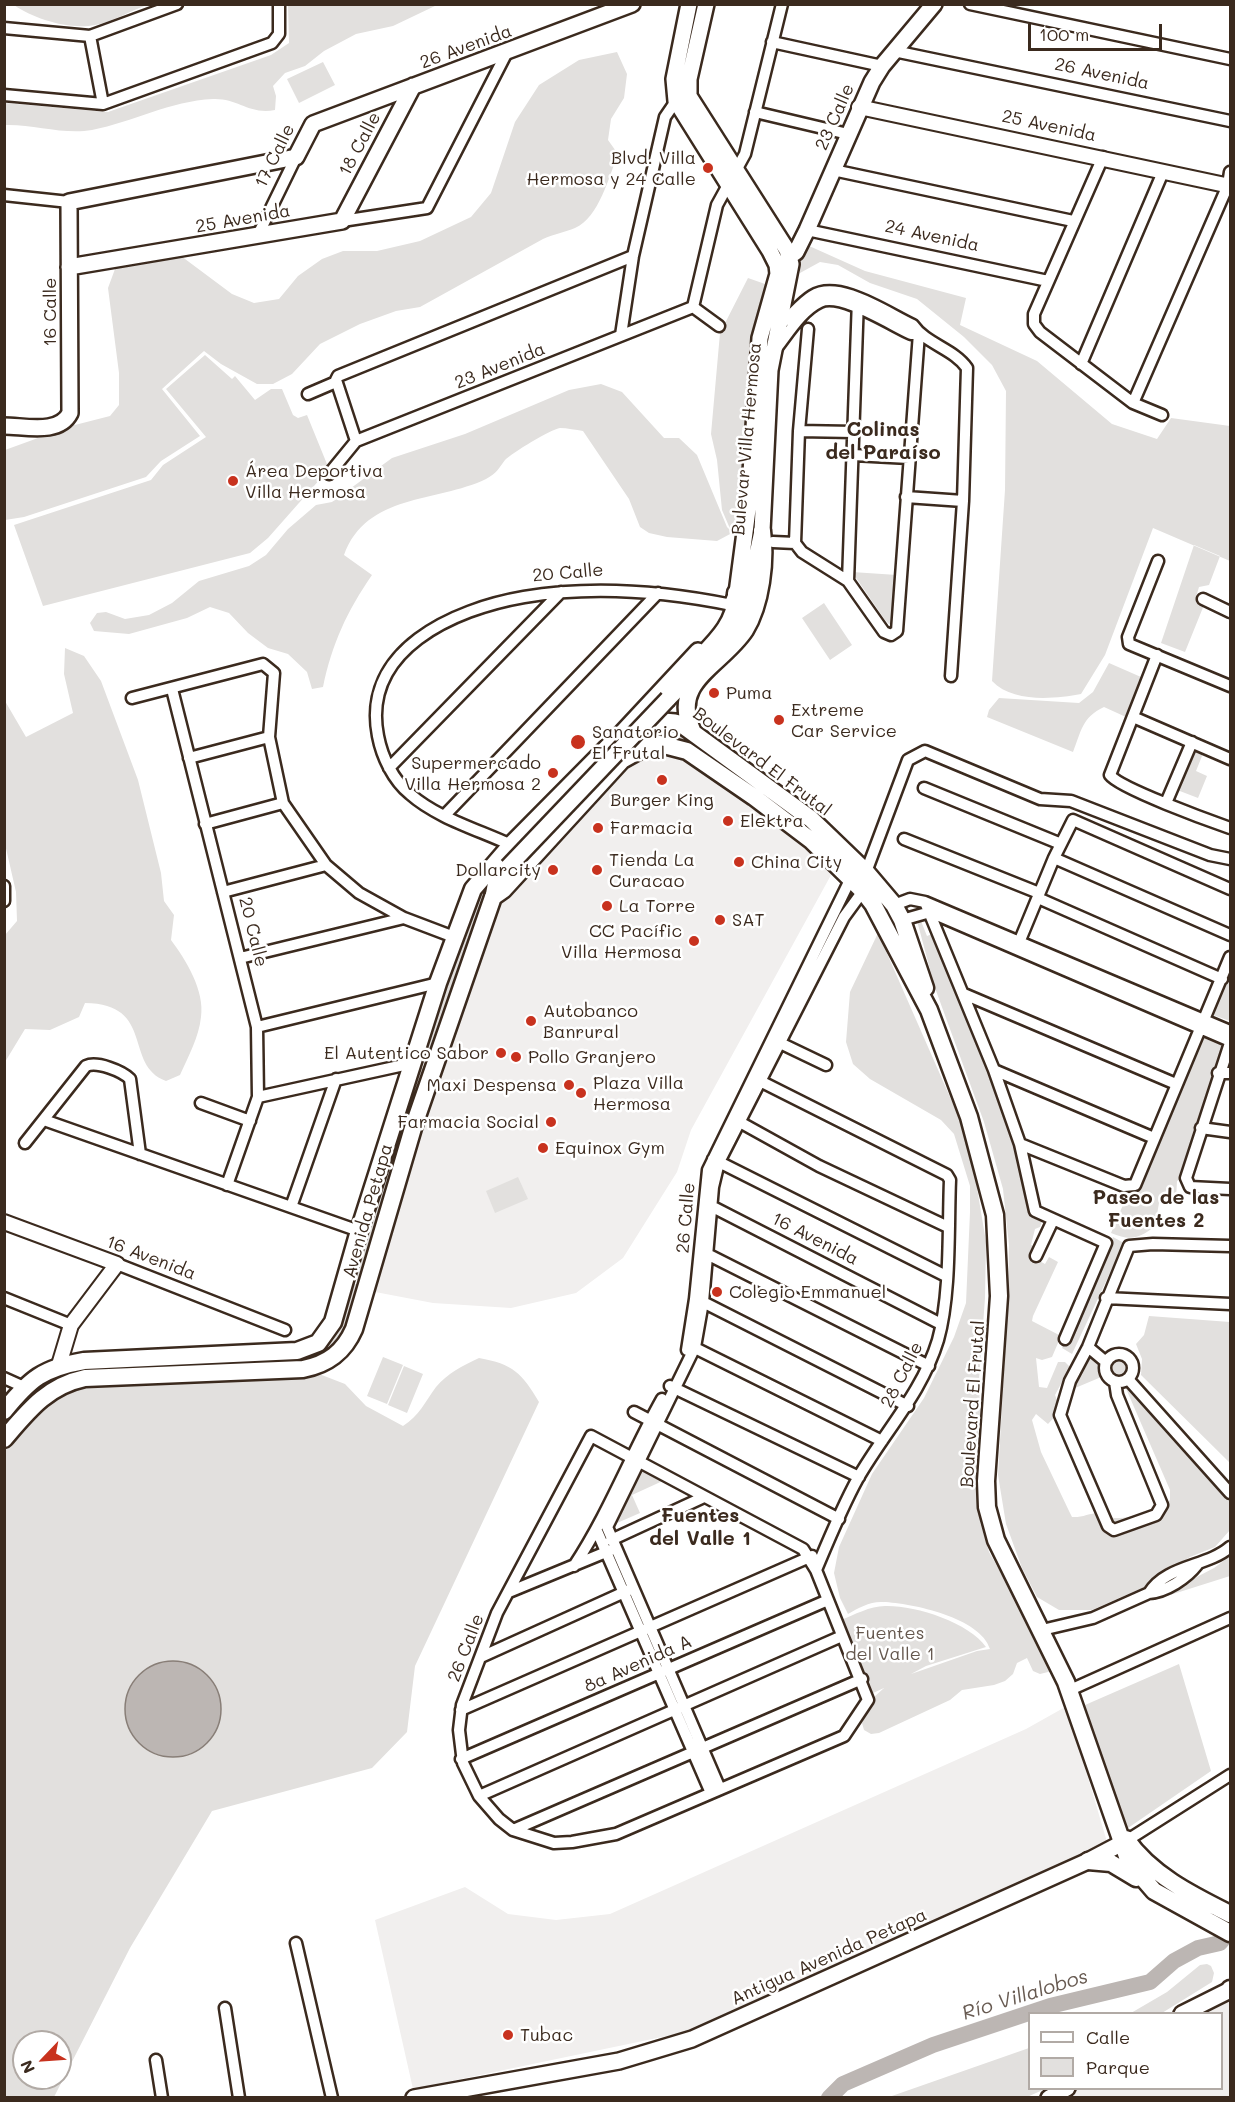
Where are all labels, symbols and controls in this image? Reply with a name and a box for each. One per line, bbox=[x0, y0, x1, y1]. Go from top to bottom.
scale bar bbox=[1031, 12, 1164, 50]
street label: 26 Avenida bbox=[417, 20, 515, 74]
text: 100 m bbox=[1039, 22, 1089, 46]
street label: 26 Avenida bbox=[1053, 53, 1151, 95]
street label: 23 Calle bbox=[811, 80, 859, 154]
street label: 25 Avenida bbox=[1000, 105, 1098, 147]
street label: 18 Calle bbox=[334, 108, 386, 180]
street label: 17 Calle bbox=[250, 121, 300, 191]
place label: Blvd. Villa Hermosa y 24 Calle bbox=[526, 147, 696, 190]
marker: Blvd. Villa Hermosa y 24 Calle bbox=[701, 161, 715, 175]
street label: 25 Avenida bbox=[194, 200, 292, 238]
street label: 24 Avenida bbox=[883, 215, 981, 257]
street label: 16 Calle bbox=[39, 278, 61, 346]
street label: 23 Avenida bbox=[452, 338, 548, 394]
street label: Bulevar Villa Hermosa bbox=[728, 342, 766, 536]
district label: Colinas del Paraíso bbox=[825, 418, 941, 465]
place label: Área Deportiva Villa Hermosa bbox=[245, 460, 383, 502]
marker: Área Deportiva Villa Hermosa bbox=[226, 474, 240, 488]
street label: 20 Calle bbox=[532, 559, 604, 587]
place label: Puma bbox=[726, 682, 772, 704]
marker: Puma bbox=[707, 686, 721, 700]
place label: Extreme Car Service bbox=[791, 699, 897, 742]
street label: Boulevard El Frutal bbox=[689, 703, 835, 821]
marker: Extreme Car Service bbox=[772, 713, 786, 727]
place label: Sanatorio El Frutal bbox=[592, 721, 678, 764]
marker: Sanatorio El Frutal bbox=[569, 733, 587, 751]
place label: Supermercado Villa Hermosa 2 bbox=[404, 752, 541, 795]
marker: Supermercado Villa Hermosa 2 bbox=[546, 766, 560, 780]
marker: Burger King bbox=[655, 773, 669, 787]
place label: Burger King bbox=[610, 789, 714, 811]
place label: Elektra bbox=[740, 810, 804, 832]
marker: Elektra bbox=[721, 814, 735, 828]
place label: Farmacia bbox=[610, 817, 693, 839]
marker: Farmacia bbox=[591, 821, 605, 835]
place label: Tienda La Curacao bbox=[609, 849, 695, 892]
place label: China City bbox=[751, 851, 842, 873]
marker: China City bbox=[732, 855, 746, 869]
place label: Dollarcity bbox=[455, 859, 541, 881]
marker: Dollarcity bbox=[546, 863, 560, 877]
marker: Tienda La Curacao bbox=[590, 863, 604, 877]
street label: 20 Calle bbox=[234, 895, 272, 969]
place label: La Torre bbox=[619, 895, 695, 917]
marker: La Torre bbox=[600, 899, 614, 913]
place label: SAT bbox=[732, 909, 765, 931]
marker: SAT bbox=[713, 913, 727, 927]
place label: CC Pacífic Villa Hermosa bbox=[561, 920, 682, 962]
marker: CC Pacífic Villa Hermosa bbox=[687, 934, 701, 948]
place label: Autobanco Banrural bbox=[543, 1000, 638, 1042]
marker: Autobanco Banrural bbox=[524, 1014, 538, 1028]
place label: El Autentico Sabor bbox=[324, 1042, 489, 1064]
marker: El Autentico Sabor bbox=[494, 1046, 508, 1060]
place label: Pollo Granjero bbox=[528, 1046, 656, 1068]
marker: Pollo Granjero bbox=[509, 1050, 523, 1064]
place label: Plaza Villa Hermosa bbox=[593, 1072, 684, 1114]
place label: Maxi Despensa bbox=[427, 1074, 557, 1096]
marker: Maxi Despensa bbox=[562, 1078, 576, 1092]
marker: Plaza Villa Hermosa bbox=[574, 1086, 588, 1100]
place label: Farmacia Social bbox=[397, 1111, 539, 1133]
marker: Farmacia Social bbox=[544, 1115, 558, 1129]
place label: Equinox Gym bbox=[555, 1137, 665, 1159]
street label: Avenida Petapa bbox=[338, 1141, 398, 1281]
marker: Equinox Gym bbox=[536, 1141, 550, 1155]
street label: 26 Calle bbox=[672, 1182, 700, 1254]
district label: Paseo de las Fuentes 2 bbox=[1093, 1186, 1219, 1233]
street label: 16 Avenida bbox=[768, 1208, 862, 1270]
street label: 16 Avenida bbox=[103, 1231, 199, 1285]
place label: Colegio Emmanuel bbox=[729, 1281, 886, 1303]
marker: Colegio Emmanuel bbox=[710, 1285, 724, 1299]
street label: Boulevard El Frutal bbox=[956, 1320, 990, 1488]
street label: 28 Calle bbox=[876, 1339, 928, 1411]
district label: Fuentes del Valle 1 bbox=[649, 1504, 751, 1551]
street label: 26 Calle bbox=[443, 1611, 489, 1685]
park label: Fuentes del Valle 1 bbox=[845, 1622, 935, 1664]
street label: 8a Avenida A bbox=[581, 1631, 695, 1697]
street label: Antigua Avenida Petapa bbox=[728, 1904, 930, 2010]
water label: Río Villalobos bbox=[959, 1964, 1091, 2026]
legend bbox=[1028, 2012, 1223, 2090]
place label: Tubac bbox=[520, 2024, 573, 2046]
text: Calle bbox=[1086, 2025, 1130, 2049]
marker: Tubac bbox=[501, 2028, 515, 2042]
north arrow bbox=[12, 2030, 72, 2090]
text: Parque bbox=[1086, 2055, 1150, 2079]
text: N bbox=[15, 2057, 39, 2077]

